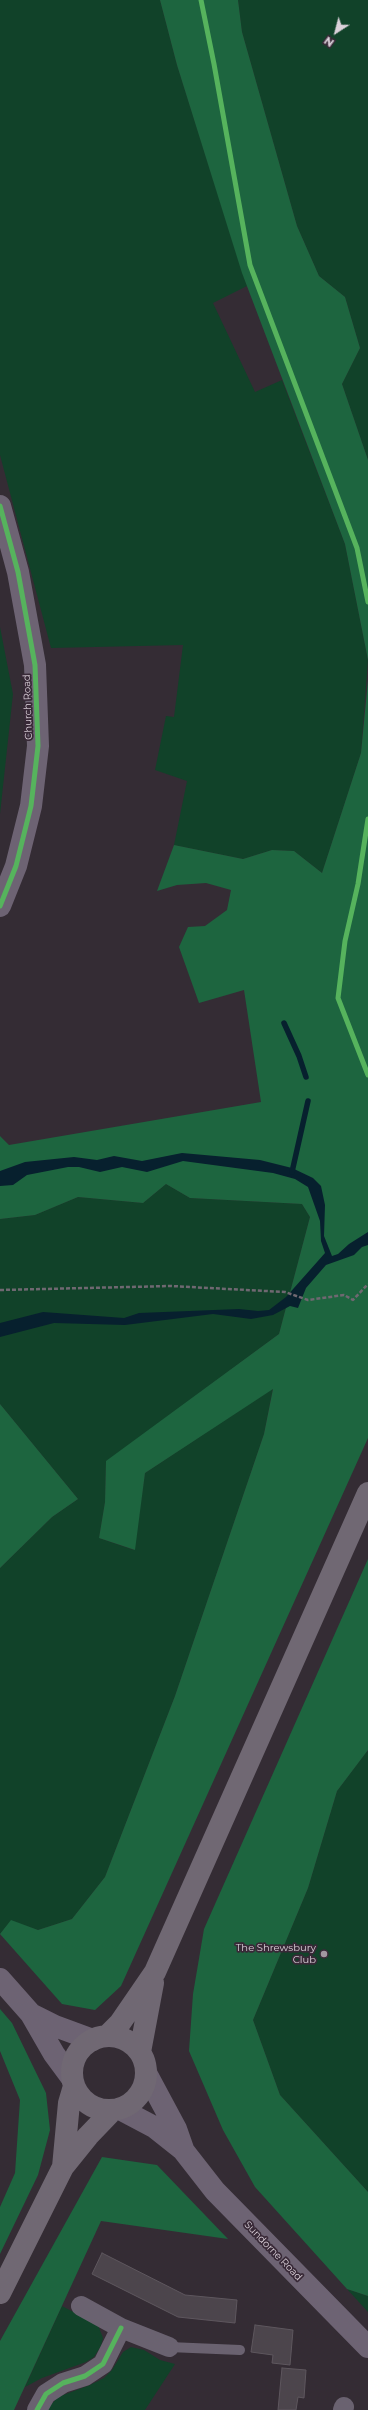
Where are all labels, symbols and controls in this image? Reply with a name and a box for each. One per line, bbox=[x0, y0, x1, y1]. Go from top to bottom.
north arrow bbox=[316, 12, 356, 52]
text: N bbox=[321, 33, 337, 50]
street label: Church Road bbox=[21, 674, 35, 740]
place label: The Shrewsbury Club bbox=[236, 1942, 316, 1966]
marker: The Shrewsbury Club bbox=[319, 1949, 329, 1959]
street label: Sundorne Road bbox=[242, 2219, 304, 2283]

